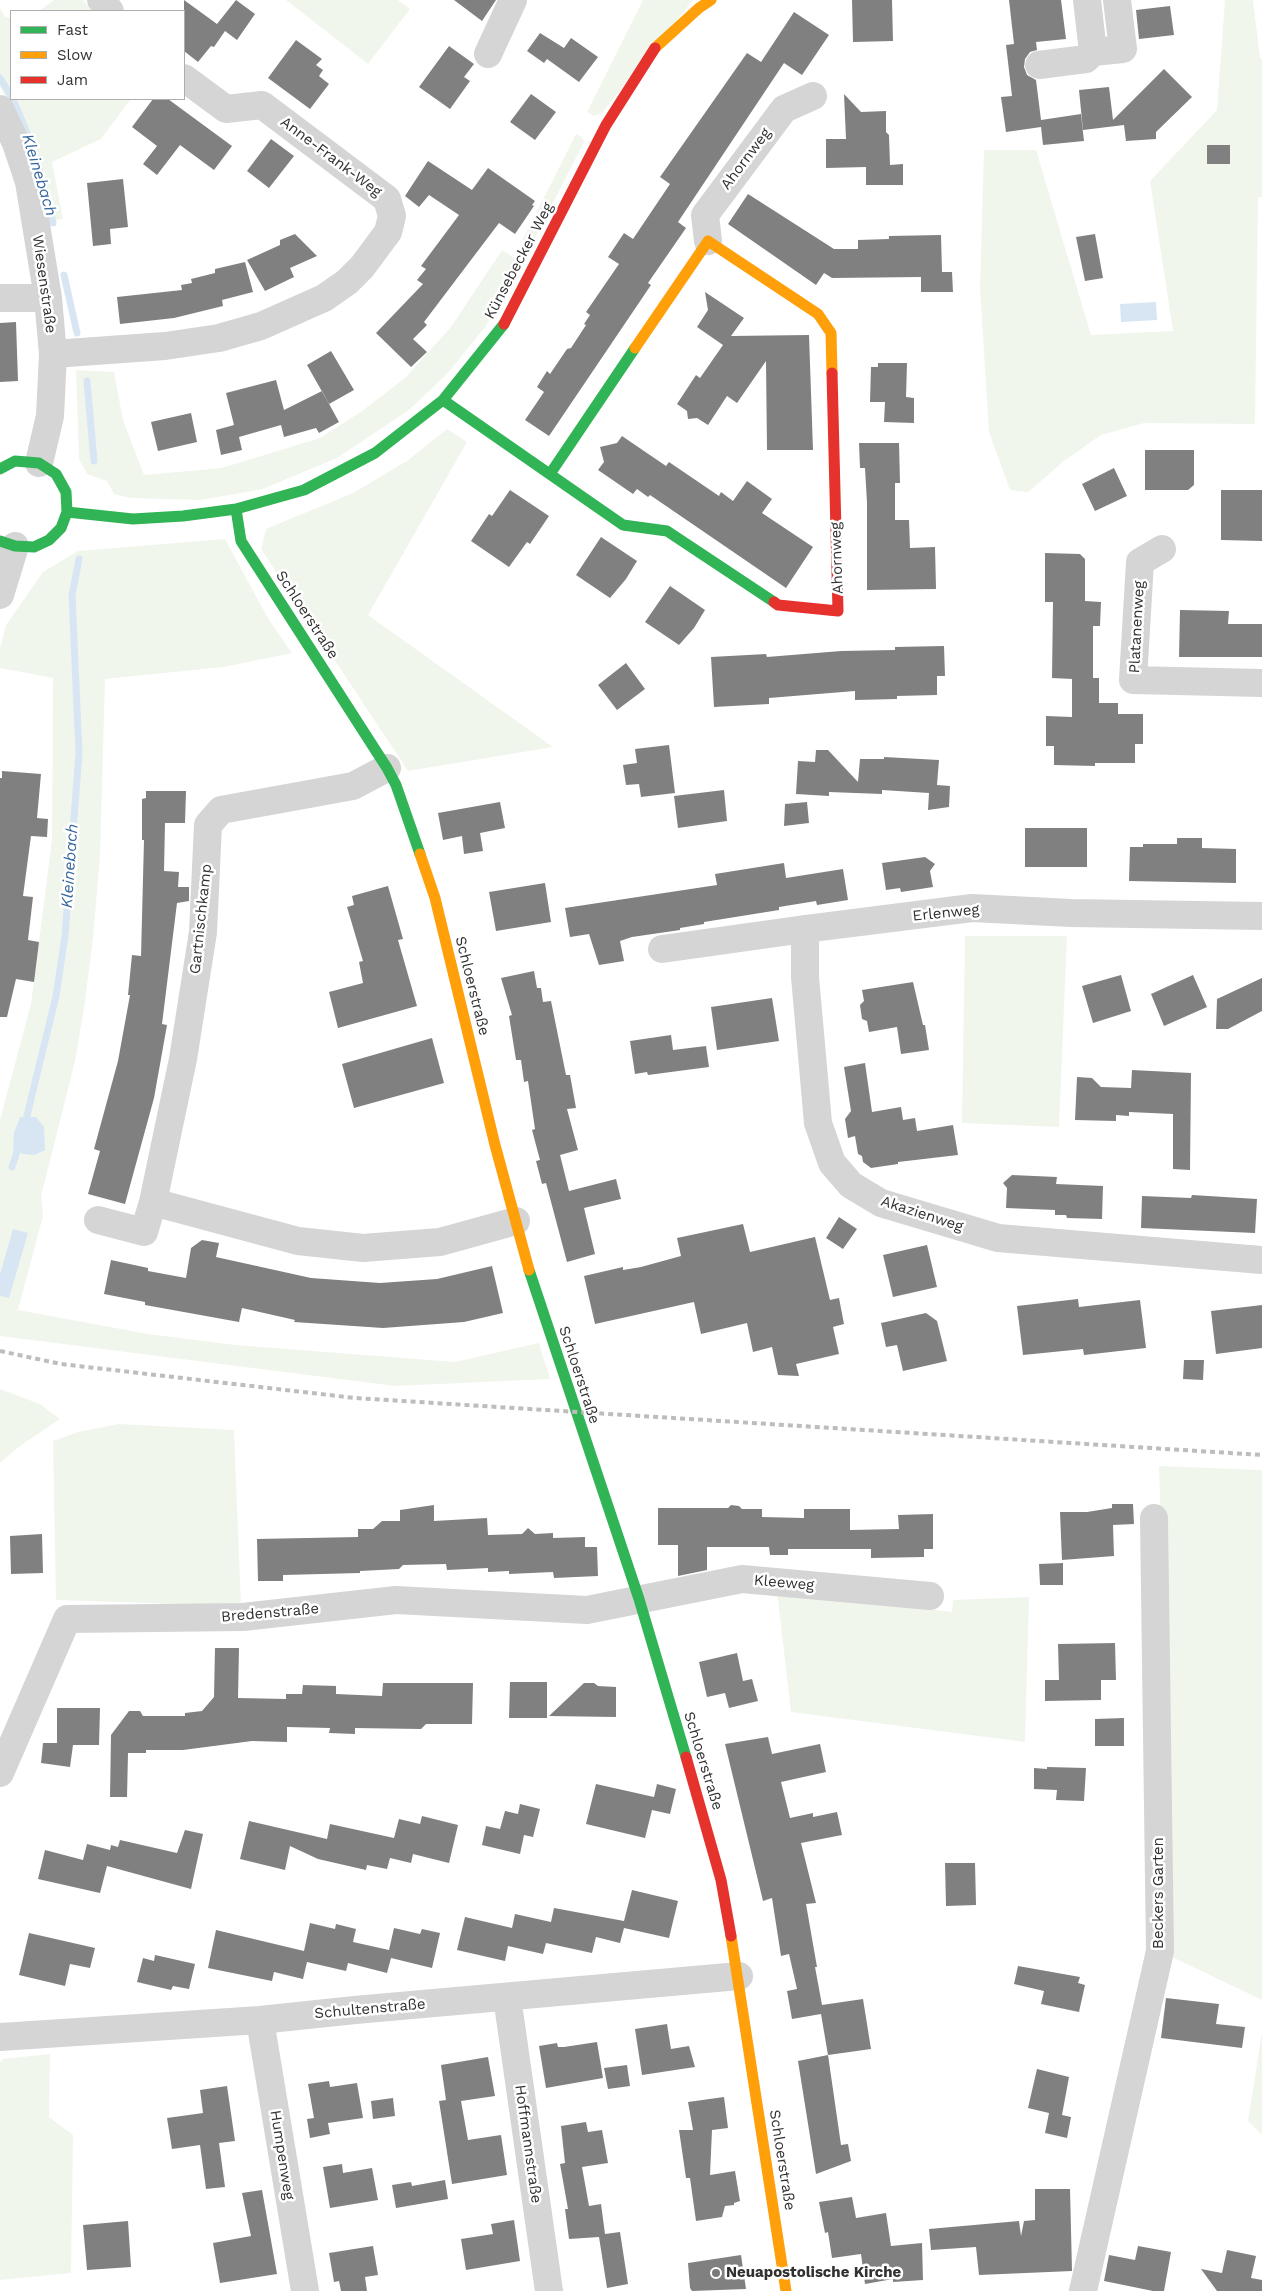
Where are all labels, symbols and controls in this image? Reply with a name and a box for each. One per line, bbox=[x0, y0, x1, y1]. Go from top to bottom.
legend bbox=[10, 10, 185, 100]
text: Fast bbox=[57, 21, 88, 39]
text: Slow bbox=[57, 46, 93, 64]
text: Jam bbox=[57, 71, 88, 89]
street label: Anne-Frank-Weg bbox=[277, 113, 385, 201]
street label: Ahornweg bbox=[717, 125, 775, 193]
water label: Kleinebach bbox=[17, 132, 61, 218]
street label: Künsebecker Weg bbox=[481, 200, 557, 322]
street label: Wiesenstraße bbox=[28, 234, 60, 334]
street label: Ahornweg bbox=[827, 522, 847, 594]
street label: Schloerstraße bbox=[272, 567, 342, 663]
street label: Platanenweg bbox=[1126, 580, 1148, 674]
water label: Kleinebach bbox=[57, 823, 83, 909]
street label: Gartnischkamp bbox=[186, 863, 216, 975]
street label: Erlenweg bbox=[912, 901, 980, 925]
street label: Schloerstraße bbox=[451, 934, 493, 1038]
street label: Akazienweg bbox=[879, 1192, 965, 1236]
street label: Schloerstraße bbox=[555, 1324, 603, 1426]
street label: Kleeweg bbox=[753, 1571, 815, 1595]
street label: Bredenstraße bbox=[220, 1600, 320, 1626]
street label: Schloerstraße bbox=[680, 1710, 726, 1812]
street label: Beckers Garten bbox=[1150, 1837, 1168, 1949]
street label: Schultenstraße bbox=[314, 1995, 426, 2023]
street label: Hoffmannstraße bbox=[511, 2084, 545, 2204]
street label: Schloerstraße bbox=[765, 2108, 799, 2212]
street label: Humpenweg bbox=[266, 2109, 298, 2201]
place label: Neuapostolische Kirche bbox=[726, 2264, 901, 2282]
marker: Neuapostolische Kirche bbox=[710, 2267, 722, 2279]

